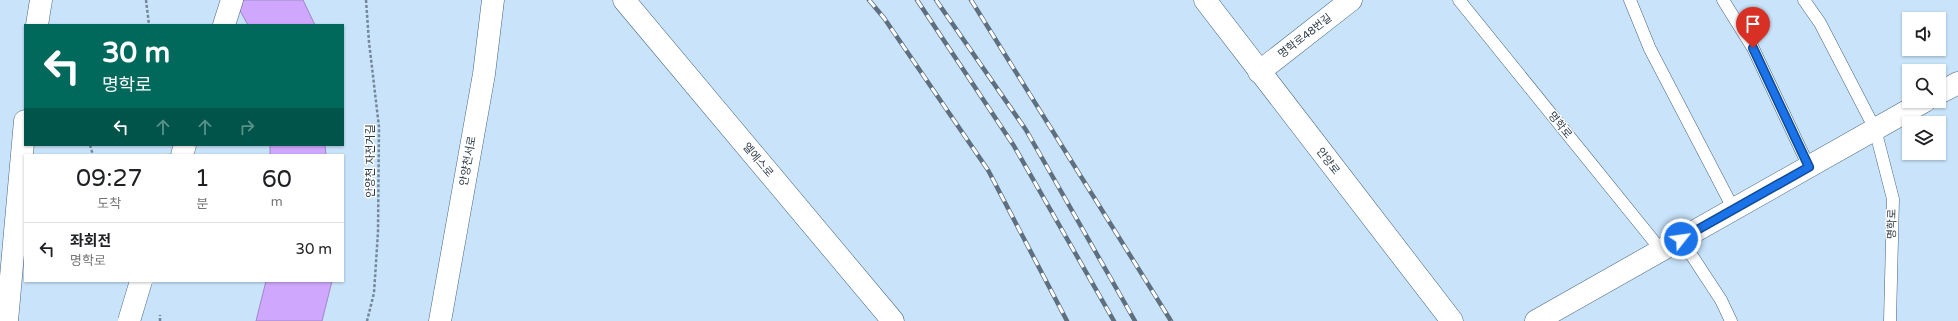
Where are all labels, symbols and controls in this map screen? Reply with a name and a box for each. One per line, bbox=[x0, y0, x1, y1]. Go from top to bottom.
pin bbox=[1736, 7.0, 1770, 48]
street label: 명학로48번길 bbox=[1276, 11, 1334, 61]
map controls bbox=[1902, 12, 1946, 160]
button: sound bbox=[1902, 12, 1946, 56]
icon: arrive bbox=[1742, 13, 1764, 35]
text: 30 m bbox=[102, 36, 170, 70]
icon: left bbox=[36, 40, 88, 92]
button: search bbox=[1902, 64, 1946, 108]
text: 명학로 bbox=[102, 74, 152, 96]
street label: 명학로 bbox=[1545, 109, 1575, 141]
icon: left bbox=[110, 116, 132, 138]
icon: ahead bbox=[152, 116, 174, 138]
icon: ahead bbox=[194, 116, 216, 138]
icon: right bbox=[236, 116, 258, 138]
button: layers bbox=[1902, 116, 1946, 160]
street label: 안양천 자전거길 bbox=[364, 124, 377, 198]
street label: 안양천서로 bbox=[457, 135, 479, 187]
street label: 엘에스로 bbox=[740, 140, 776, 180]
street label: 안양로 bbox=[1314, 145, 1342, 177]
text: 09:27 bbox=[76, 164, 143, 193]
text: 1 bbox=[195, 164, 210, 193]
text: 60 bbox=[262, 165, 292, 194]
text: m bbox=[271, 194, 283, 210]
text: 도착 bbox=[97, 196, 121, 212]
text: 분 bbox=[196, 196, 208, 212]
street label: 명학로 bbox=[1885, 209, 1899, 239]
position arrow bbox=[1660, 218, 1702, 260]
text: 좌회전 bbox=[70, 232, 111, 250]
icon: left bbox=[36, 238, 58, 260]
text: 30 m bbox=[295, 240, 332, 258]
text: 명학로 bbox=[70, 253, 106, 269]

